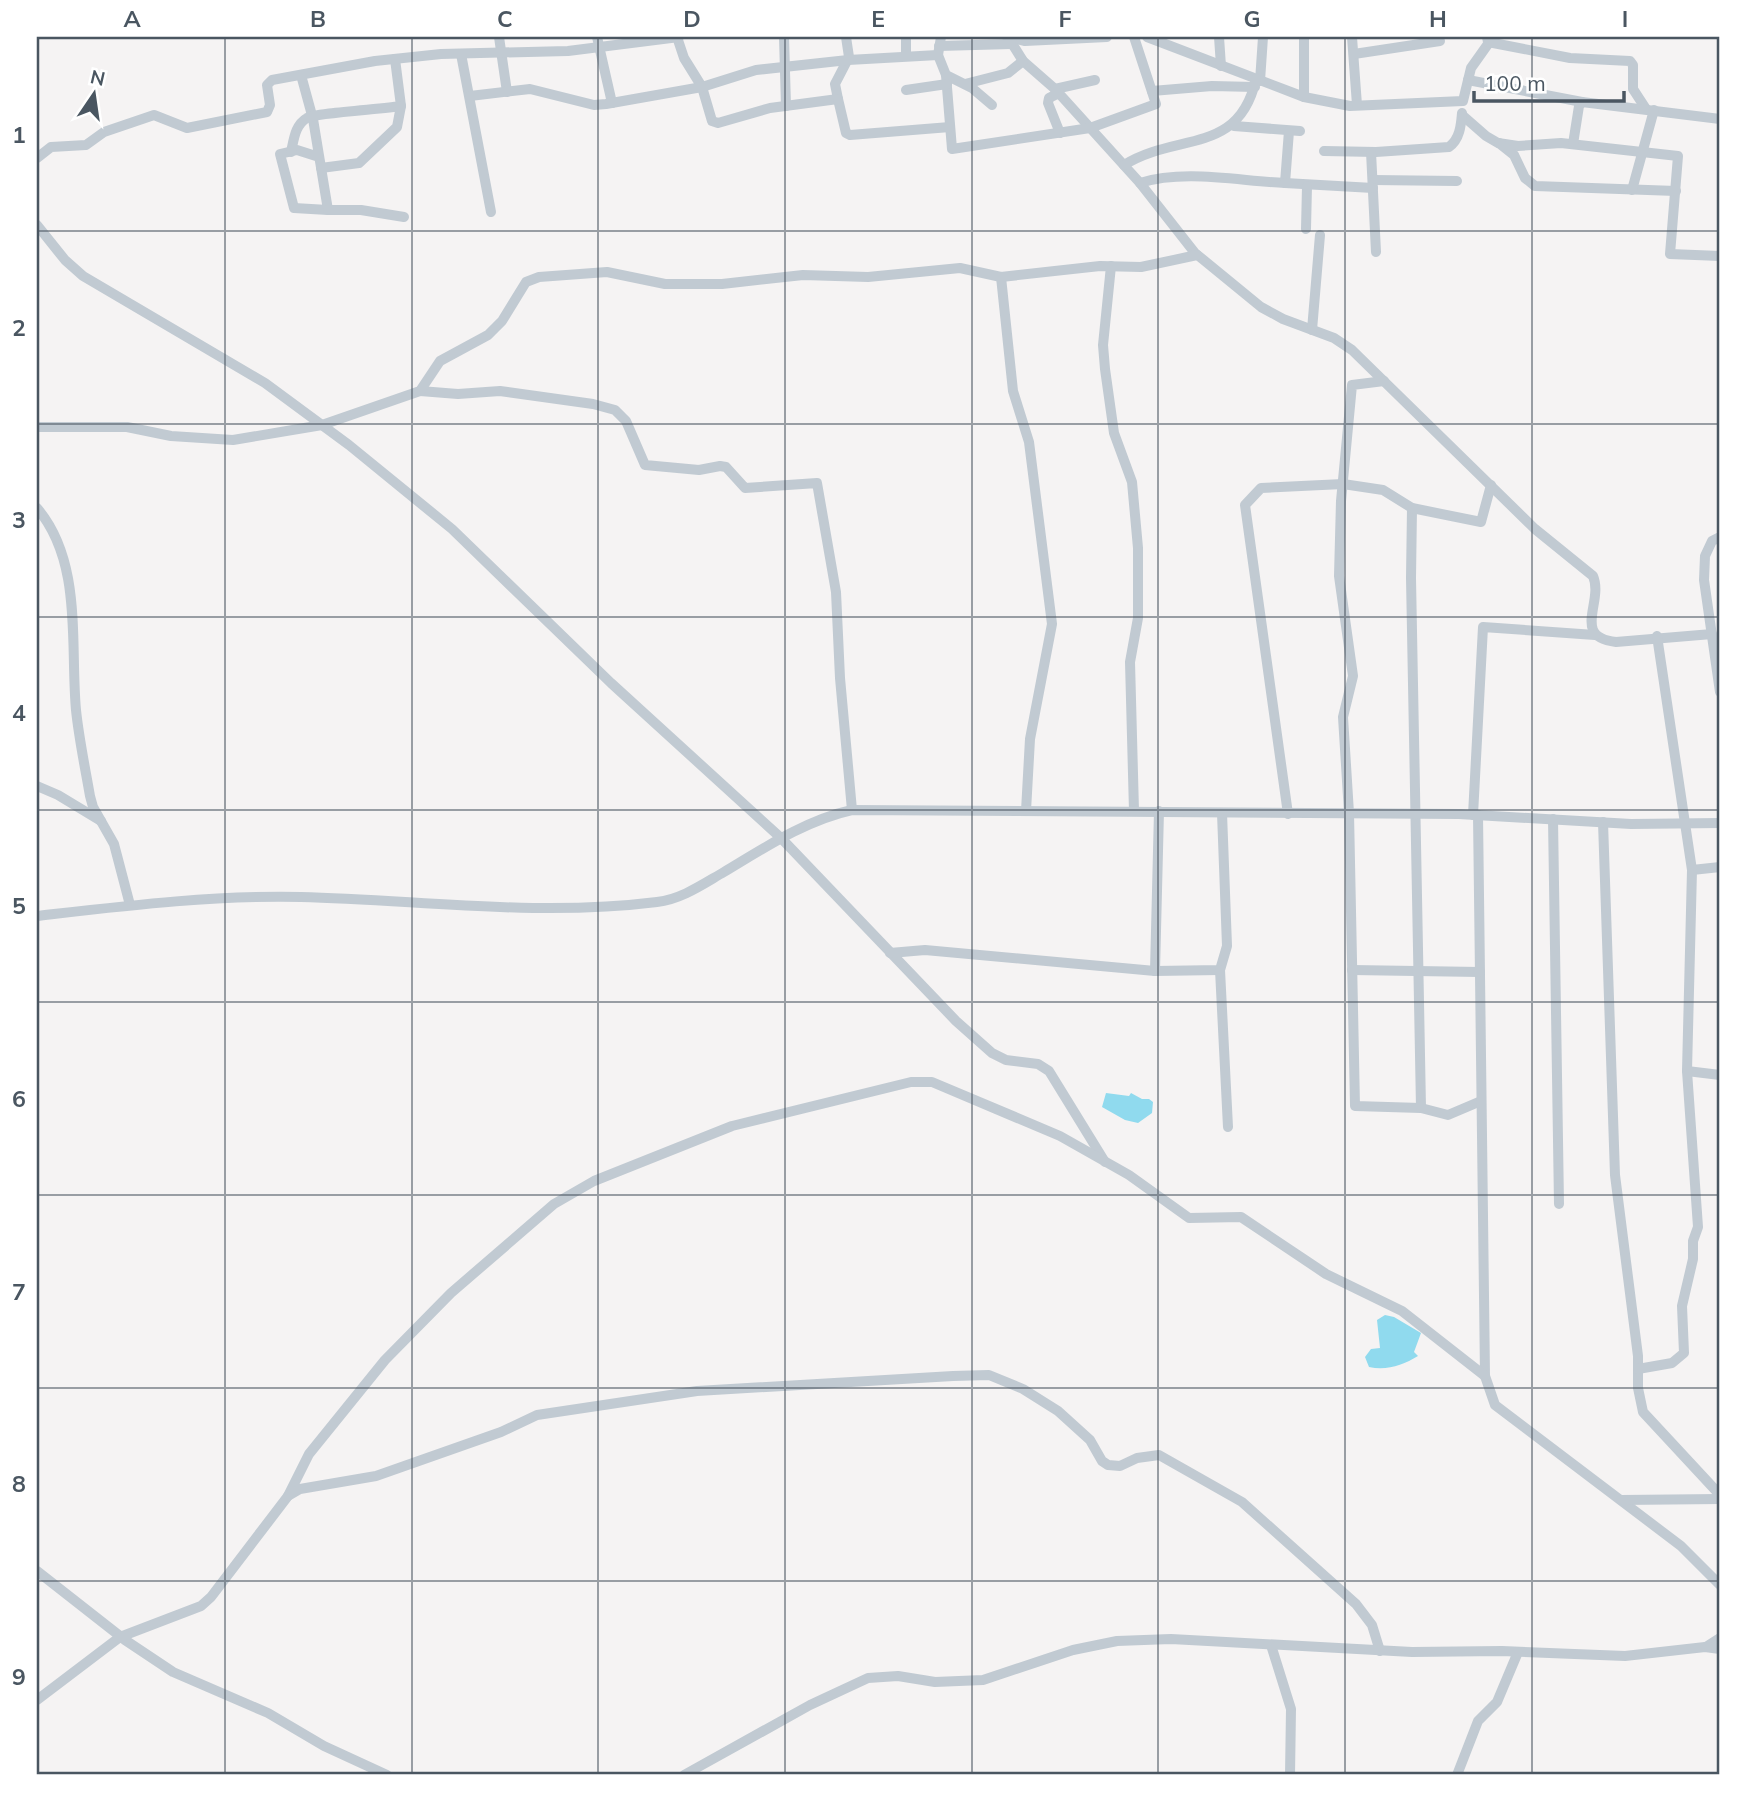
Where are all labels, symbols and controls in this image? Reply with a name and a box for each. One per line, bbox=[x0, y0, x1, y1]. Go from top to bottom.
text: A bbox=[123, 4, 141, 33]
text: B bbox=[310, 4, 326, 33]
text: C bbox=[497, 4, 513, 33]
text: D bbox=[683, 4, 701, 33]
text: E bbox=[871, 4, 885, 33]
text: F bbox=[1058, 4, 1072, 33]
text: G bbox=[1243, 4, 1261, 33]
text: H bbox=[1429, 4, 1447, 33]
text: I bbox=[1622, 4, 1628, 33]
north arrow bbox=[60, 60, 130, 130]
scale bar bbox=[1474, 60, 1624, 104]
text: N bbox=[88, 64, 108, 91]
text: 100 m bbox=[1484, 70, 1546, 96]
text: 1 bbox=[12, 120, 26, 149]
text: 2 bbox=[12, 313, 26, 342]
text: 3 bbox=[12, 505, 26, 534]
text: 4 bbox=[12, 698, 26, 727]
text: 5 bbox=[12, 891, 26, 920]
text: 6 bbox=[12, 1084, 26, 1113]
text: 7 bbox=[12, 1277, 26, 1306]
text: 8 bbox=[12, 1469, 26, 1498]
text: 9 bbox=[12, 1662, 26, 1691]

